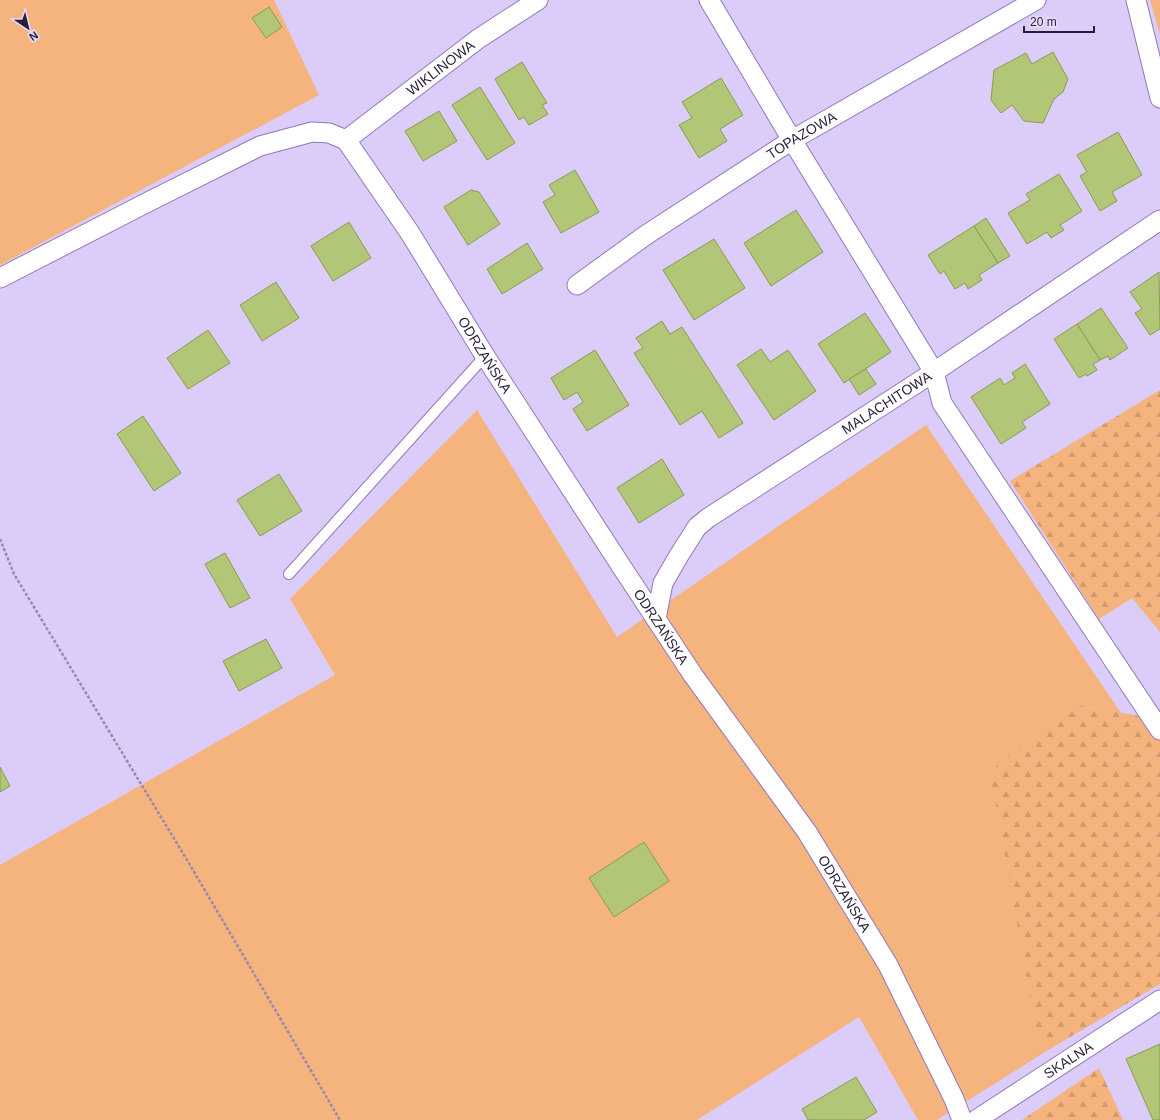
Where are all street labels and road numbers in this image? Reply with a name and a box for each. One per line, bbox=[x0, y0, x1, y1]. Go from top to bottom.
street label: WIKLINOWA bbox=[403, 36, 478, 99]
street label: TOPAZOWA bbox=[764, 108, 840, 162]
street label: ODRZAŃSKA bbox=[455, 314, 515, 397]
street label: MALACHITOWA bbox=[839, 367, 935, 437]
street label: ODRZAŃSKA bbox=[630, 586, 692, 668]
street label: ODRZAŃSKA bbox=[815, 852, 874, 936]
street label: SKALNA bbox=[1041, 1038, 1096, 1082]

